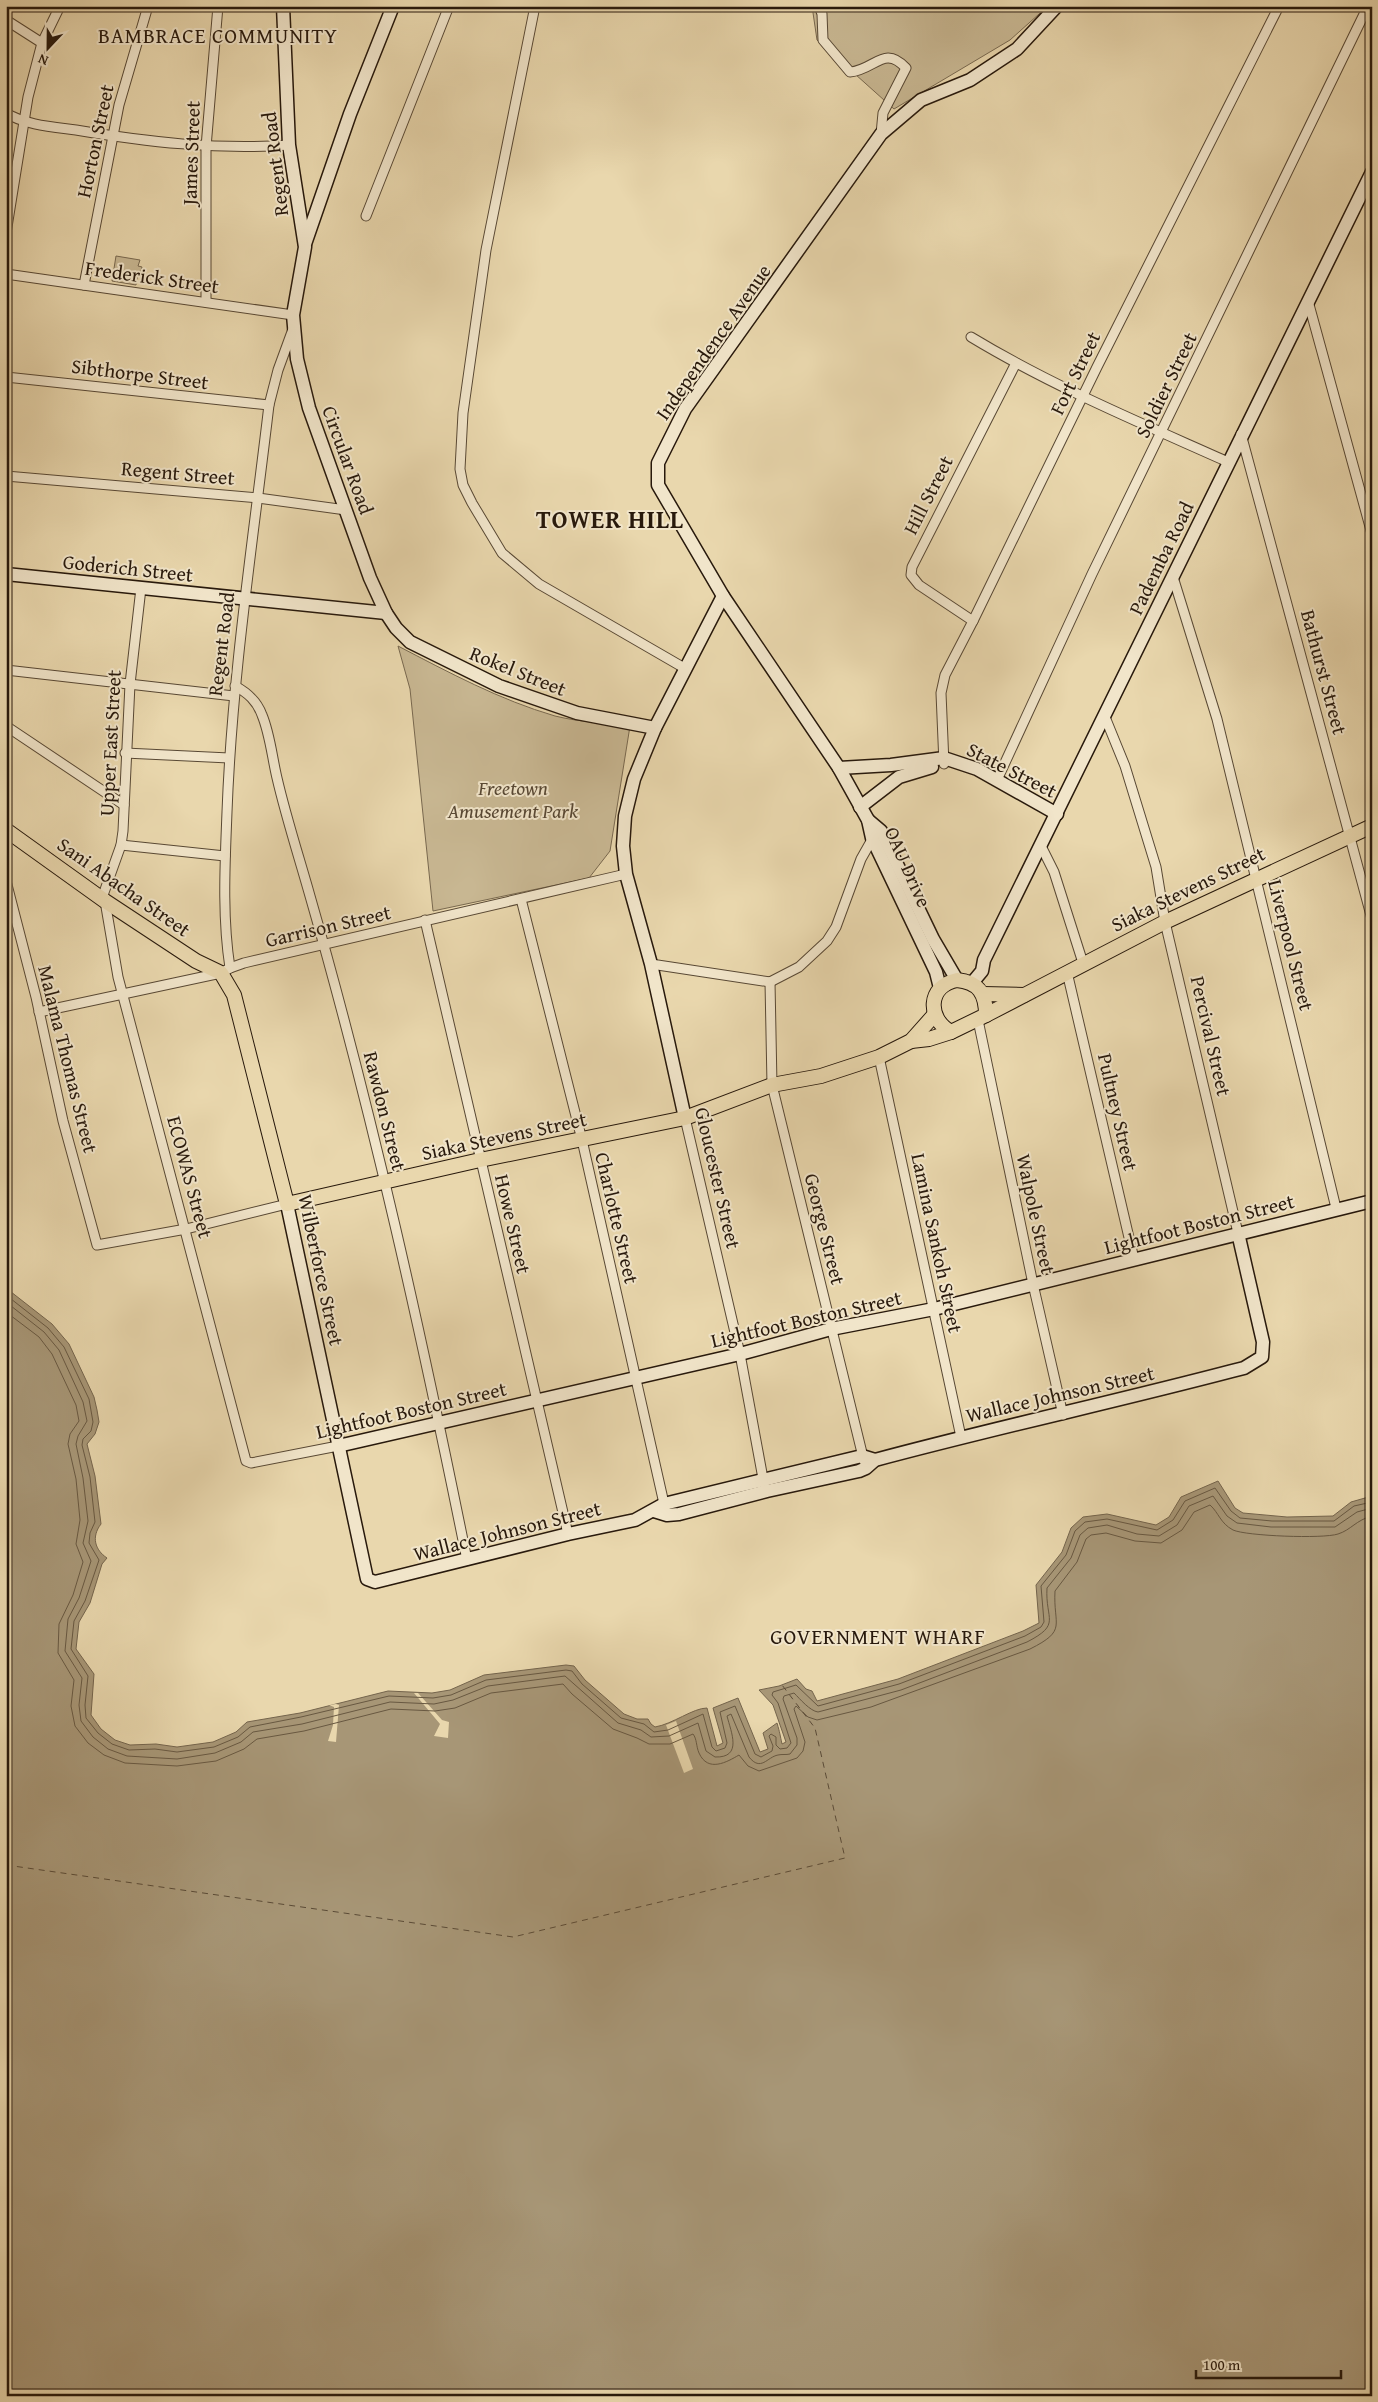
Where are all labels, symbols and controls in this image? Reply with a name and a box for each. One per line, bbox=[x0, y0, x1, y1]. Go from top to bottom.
district label: BAMBRACE COMMUNITY bbox=[98, 20, 338, 51]
north arrow bbox=[22, 22, 72, 72]
text: N bbox=[34, 49, 51, 71]
street label: Horton Street bbox=[68, 82, 121, 200]
street label: James Street bbox=[174, 100, 207, 209]
street label: Regent Road bbox=[254, 110, 295, 218]
street label: Frederick Street bbox=[83, 253, 221, 300]
street label: Independence Avenue bbox=[648, 258, 777, 425]
street label: Fort Street bbox=[1042, 326, 1107, 419]
street label: Soldier Street bbox=[1127, 327, 1204, 443]
street label: Sibthorpe Street bbox=[70, 351, 210, 396]
street label: Circular Road bbox=[315, 401, 382, 519]
street label: Hill Street bbox=[895, 450, 960, 539]
street label: Regent Street bbox=[120, 453, 236, 492]
street label: Pademba Road bbox=[1121, 496, 1201, 619]
district label: TOWER HILL bbox=[536, 501, 684, 537]
street label: Goderich Street bbox=[62, 546, 195, 589]
street label: Regent Road bbox=[200, 590, 241, 698]
street label: Bathurst Street bbox=[1294, 606, 1355, 738]
street label: Rokel Street bbox=[466, 638, 571, 703]
street label: Upper East Street bbox=[91, 669, 128, 817]
street label: State Street bbox=[962, 734, 1062, 805]
park label: Freetown Amusement Park bbox=[447, 773, 579, 825]
street label: OAU Drive bbox=[878, 822, 939, 912]
street label: Sani Abacha Street bbox=[52, 830, 197, 943]
street label: Siaka Stevens Street bbox=[1106, 839, 1270, 938]
street label: Liverpool Street bbox=[1261, 876, 1322, 1014]
street label: Garrison Street bbox=[262, 897, 393, 954]
street label: Malama Thomas Street bbox=[31, 962, 106, 1156]
street label: Percival Street bbox=[1184, 973, 1239, 1099]
street label: Rawdon Street bbox=[357, 1048, 414, 1174]
street label: Pultney Street bbox=[1091, 1050, 1146, 1174]
street label: Siaka Stevens Street bbox=[419, 1104, 589, 1167]
street label: Gloucester Street bbox=[688, 1104, 749, 1251]
street label: ECOWAS Street bbox=[160, 1113, 221, 1241]
street label: Charlotte Street bbox=[588, 1149, 647, 1286]
street label: Lamina Sankoh Street bbox=[904, 1150, 971, 1335]
street label: Walpole Street bbox=[1010, 1151, 1063, 1277]
street label: George Street bbox=[798, 1170, 853, 1288]
street label: Howe Street bbox=[488, 1171, 539, 1277]
street label: Lightfoot Boston Street bbox=[1101, 1186, 1297, 1261]
street label: Wilberforce Street bbox=[291, 1192, 352, 1348]
street label: Lightfoot Boston Street bbox=[708, 1282, 904, 1355]
street label: Wallace Johnson Street bbox=[963, 1358, 1157, 1429]
street label: Lightfoot Boston Street bbox=[313, 1373, 509, 1446]
street label: Wallace Johnson Street bbox=[410, 1493, 604, 1568]
district label: GOVERNMENT WHARF bbox=[770, 1621, 986, 1652]
scale bar bbox=[1196, 2347, 1340, 2379]
text: 100 m bbox=[1203, 2354, 1241, 2375]

